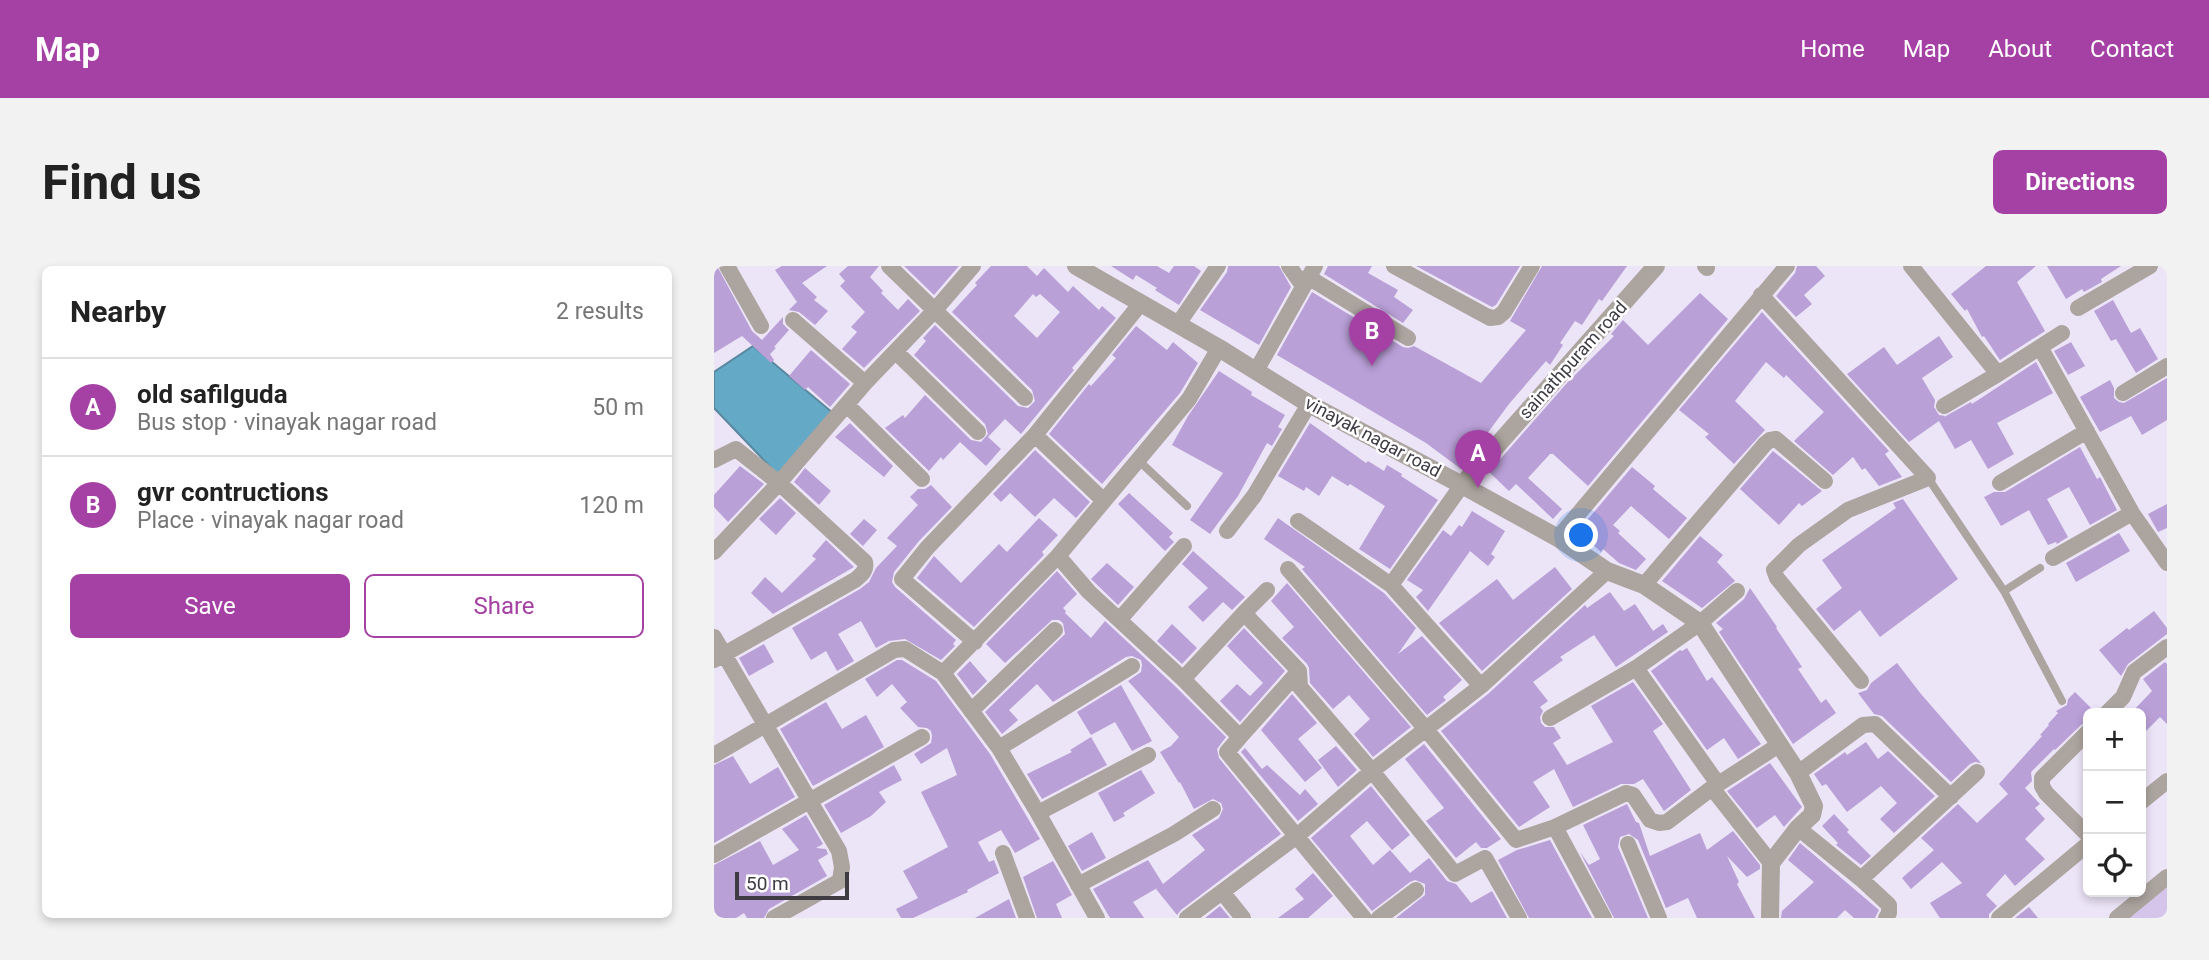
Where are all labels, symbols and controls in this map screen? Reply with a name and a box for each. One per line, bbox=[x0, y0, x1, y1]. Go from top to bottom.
text: Map bbox=[35, 30, 100, 69]
text: Home bbox=[1800, 35, 1865, 63]
text: Map bbox=[1903, 35, 1950, 63]
text: About bbox=[1988, 35, 2052, 63]
text: Contact bbox=[2090, 35, 2174, 63]
button: Directions bbox=[1993, 150, 2167, 214]
text: Find us bbox=[42, 154, 202, 211]
text: Nearby bbox=[70, 294, 166, 329]
street label: sainathpuram road bbox=[1514, 297, 1631, 423]
text: 2 results bbox=[556, 298, 644, 325]
pin: B bbox=[1349, 308, 1395, 366]
text: old safilguda bbox=[137, 379, 288, 409]
street label: vinayak nagar road bbox=[1302, 392, 1445, 481]
text: A bbox=[85, 394, 101, 421]
text: 50 m bbox=[592, 394, 644, 421]
text: Bus stop · vinayak nagar road bbox=[137, 409, 437, 436]
pin: A bbox=[1455, 430, 1501, 488]
text: gvr contructions bbox=[137, 477, 329, 507]
text: B bbox=[86, 492, 100, 519]
text: 120 m bbox=[579, 492, 644, 519]
text: Place · vinayak nagar road bbox=[137, 507, 404, 534]
your location bbox=[1564, 518, 1598, 552]
button: Save bbox=[70, 574, 350, 638]
button: Share bbox=[364, 574, 644, 638]
map controls bbox=[2083, 708, 2146, 897]
button: + bbox=[2083, 708, 2146, 771]
button: − bbox=[2083, 771, 2146, 834]
button: locate bbox=[2083, 834, 2146, 897]
scale bar bbox=[735, 869, 849, 901]
text: 50 m bbox=[746, 872, 789, 895]

